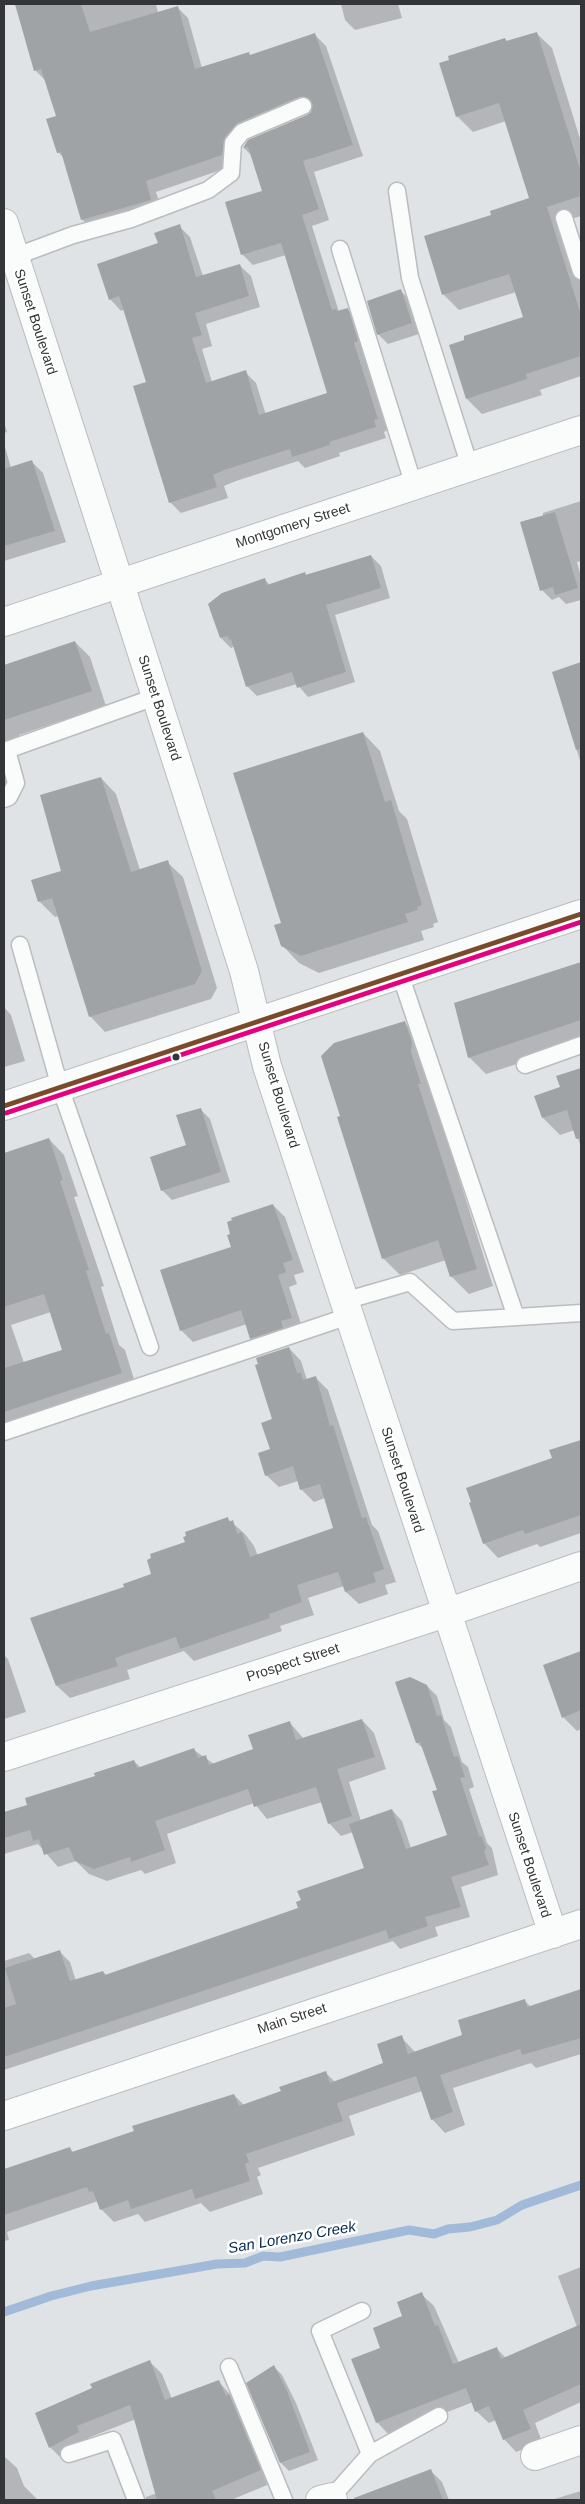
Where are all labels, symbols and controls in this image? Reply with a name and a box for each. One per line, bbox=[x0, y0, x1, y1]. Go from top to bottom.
street label: Sunset Boulevard bbox=[10, 267, 60, 377]
street label: Montgomery Street bbox=[234, 500, 352, 552]
street label: Sunset Boulevard bbox=[134, 653, 184, 763]
street label: Sunset Boulevard bbox=[254, 1040, 302, 1150]
unlabelled marker bbox=[171, 1052, 181, 1062]
street label: Sunset Boulevard bbox=[377, 1425, 427, 1535]
street label: Prospect Street bbox=[245, 1640, 341, 1686]
street label: Sunset Boulevard bbox=[504, 1810, 554, 1920]
street label: Main Street bbox=[255, 2000, 329, 2038]
water label: San Lorenzo Creek bbox=[227, 2218, 357, 2258]

